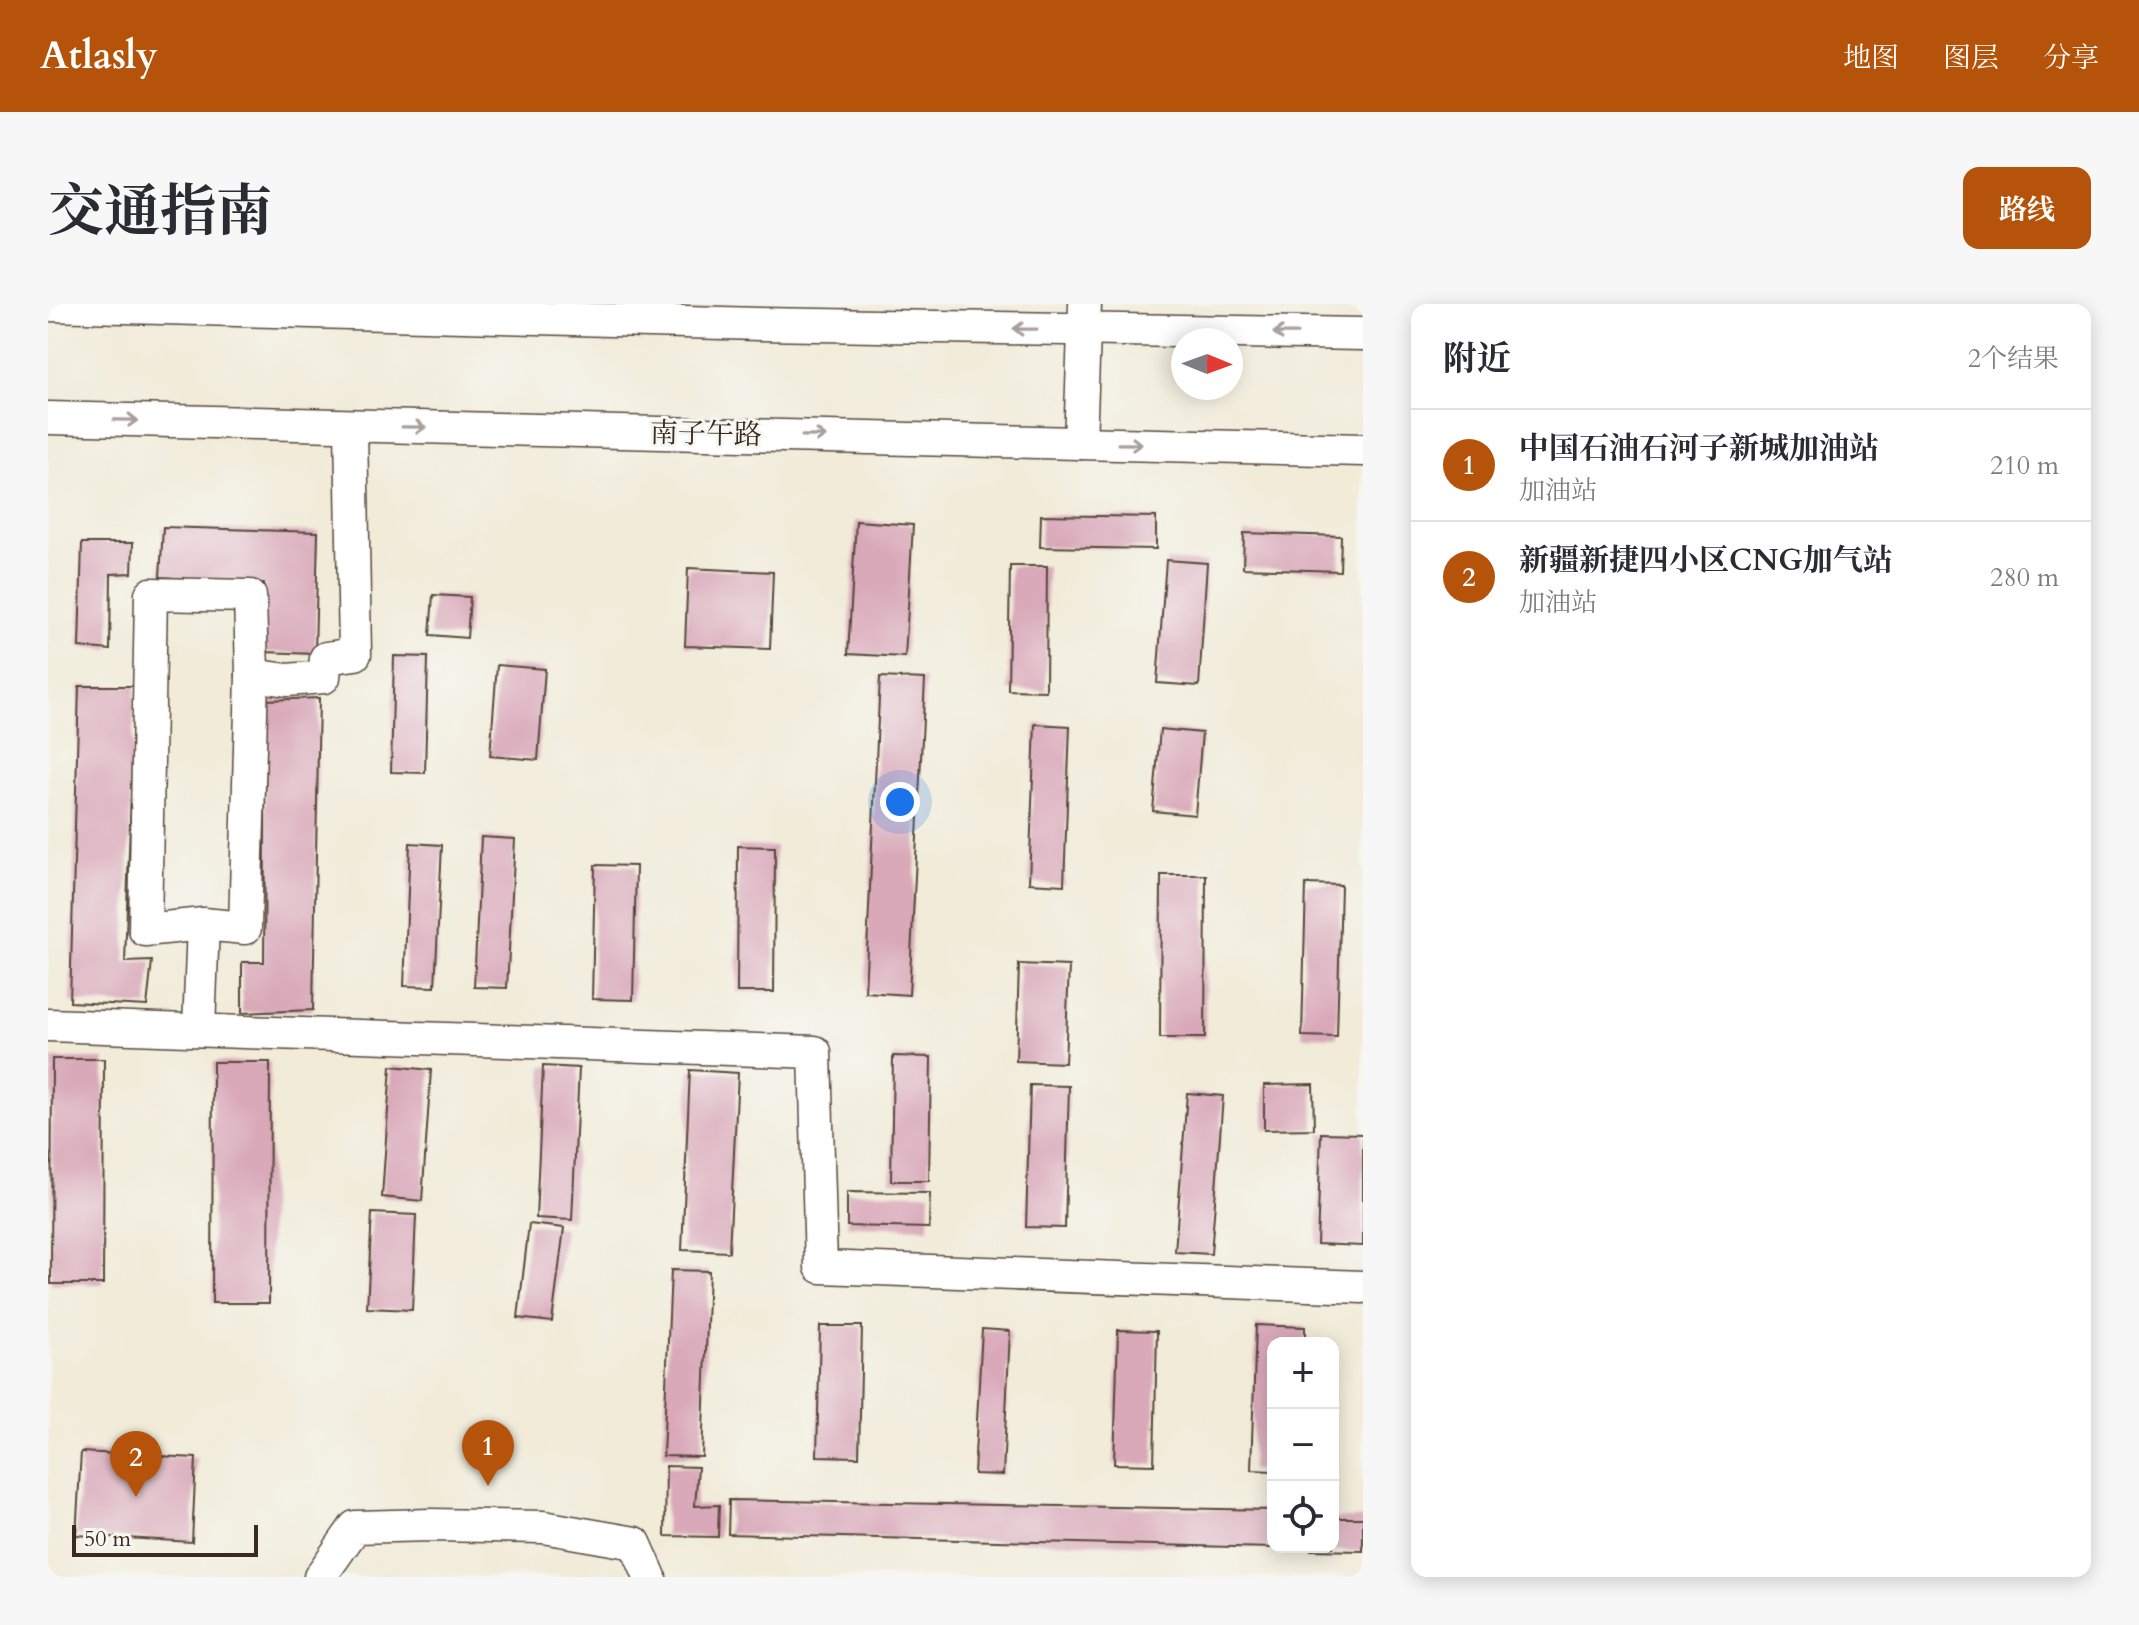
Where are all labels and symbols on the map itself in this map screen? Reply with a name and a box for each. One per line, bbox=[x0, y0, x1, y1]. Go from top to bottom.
one-way arrow bbox=[1012, 322, 1039, 337]
one-way arrow bbox=[1272, 325, 1299, 341]
north arrow bbox=[1171, 328, 1243, 400]
one-way arrow bbox=[112, 413, 139, 428]
street label: 南子午路 bbox=[650, 414, 762, 454]
one-way arrow bbox=[400, 419, 427, 435]
one-way arrow bbox=[800, 429, 827, 444]
one-way arrow bbox=[1116, 436, 1143, 452]
your location bbox=[880, 782, 920, 822]
pin: 1 bbox=[462, 1420, 514, 1486]
pin: 2 bbox=[110, 1431, 162, 1497]
scale bar bbox=[72, 1521, 258, 1557]

